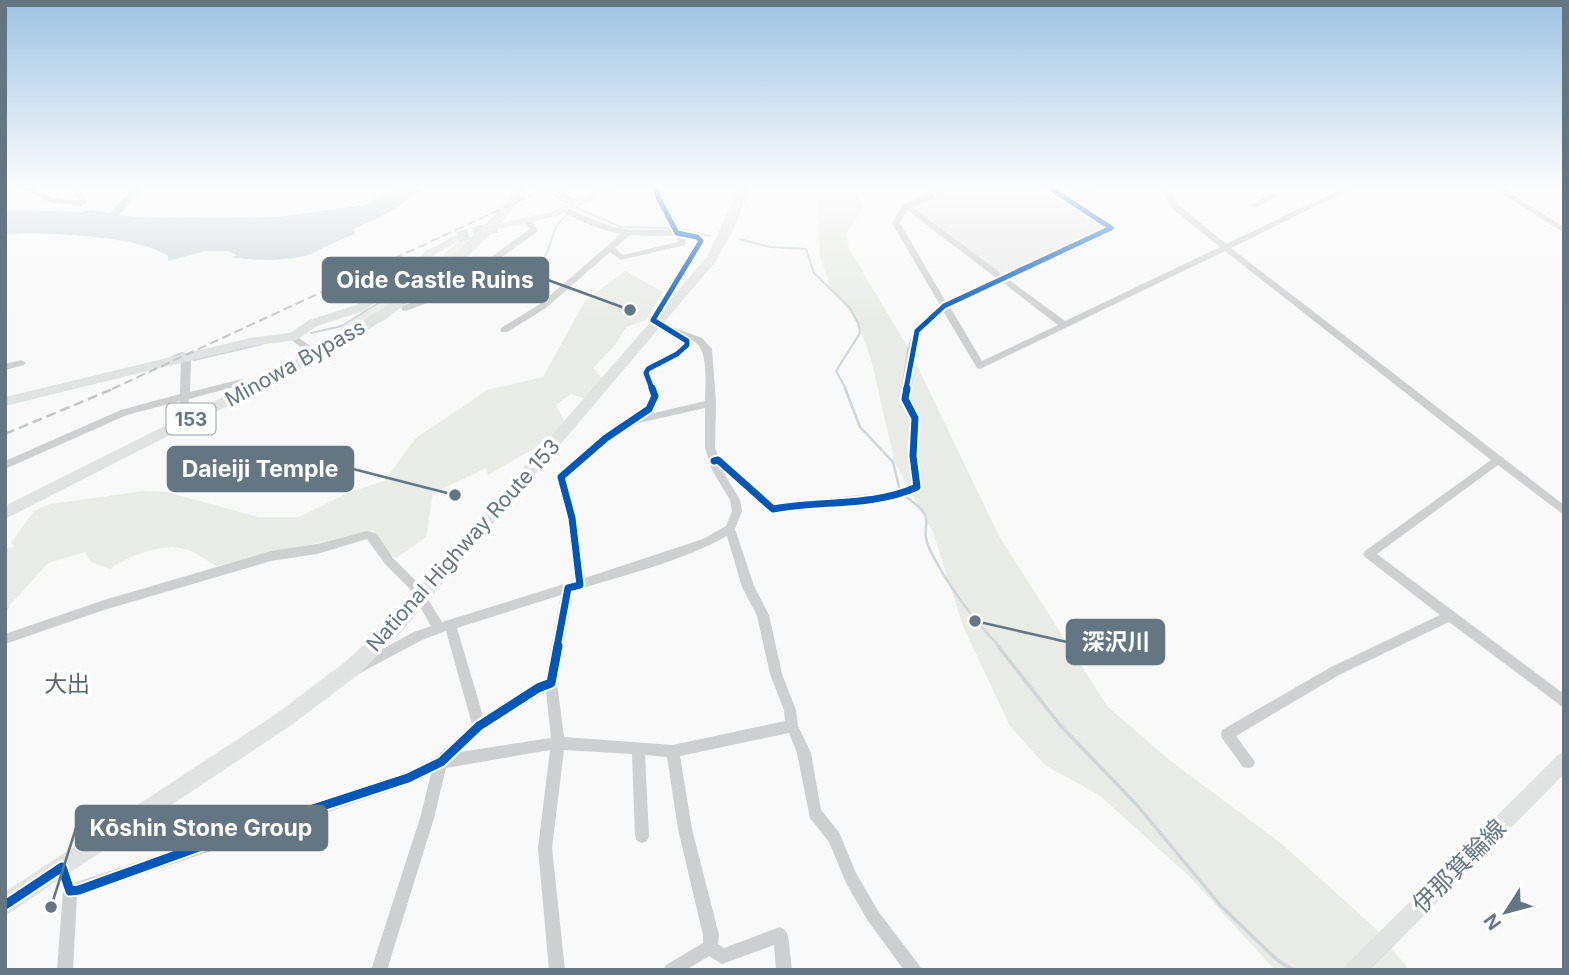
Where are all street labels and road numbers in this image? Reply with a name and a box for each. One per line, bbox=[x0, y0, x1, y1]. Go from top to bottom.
street label: Minowa Bypass bbox=[221, 314, 369, 412]
road number: 153 bbox=[166, 404, 216, 434]
street label: National Highway Route 153 bbox=[361, 434, 565, 656]
street label: 伊那箕輪線 bbox=[1406, 813, 1512, 919]

